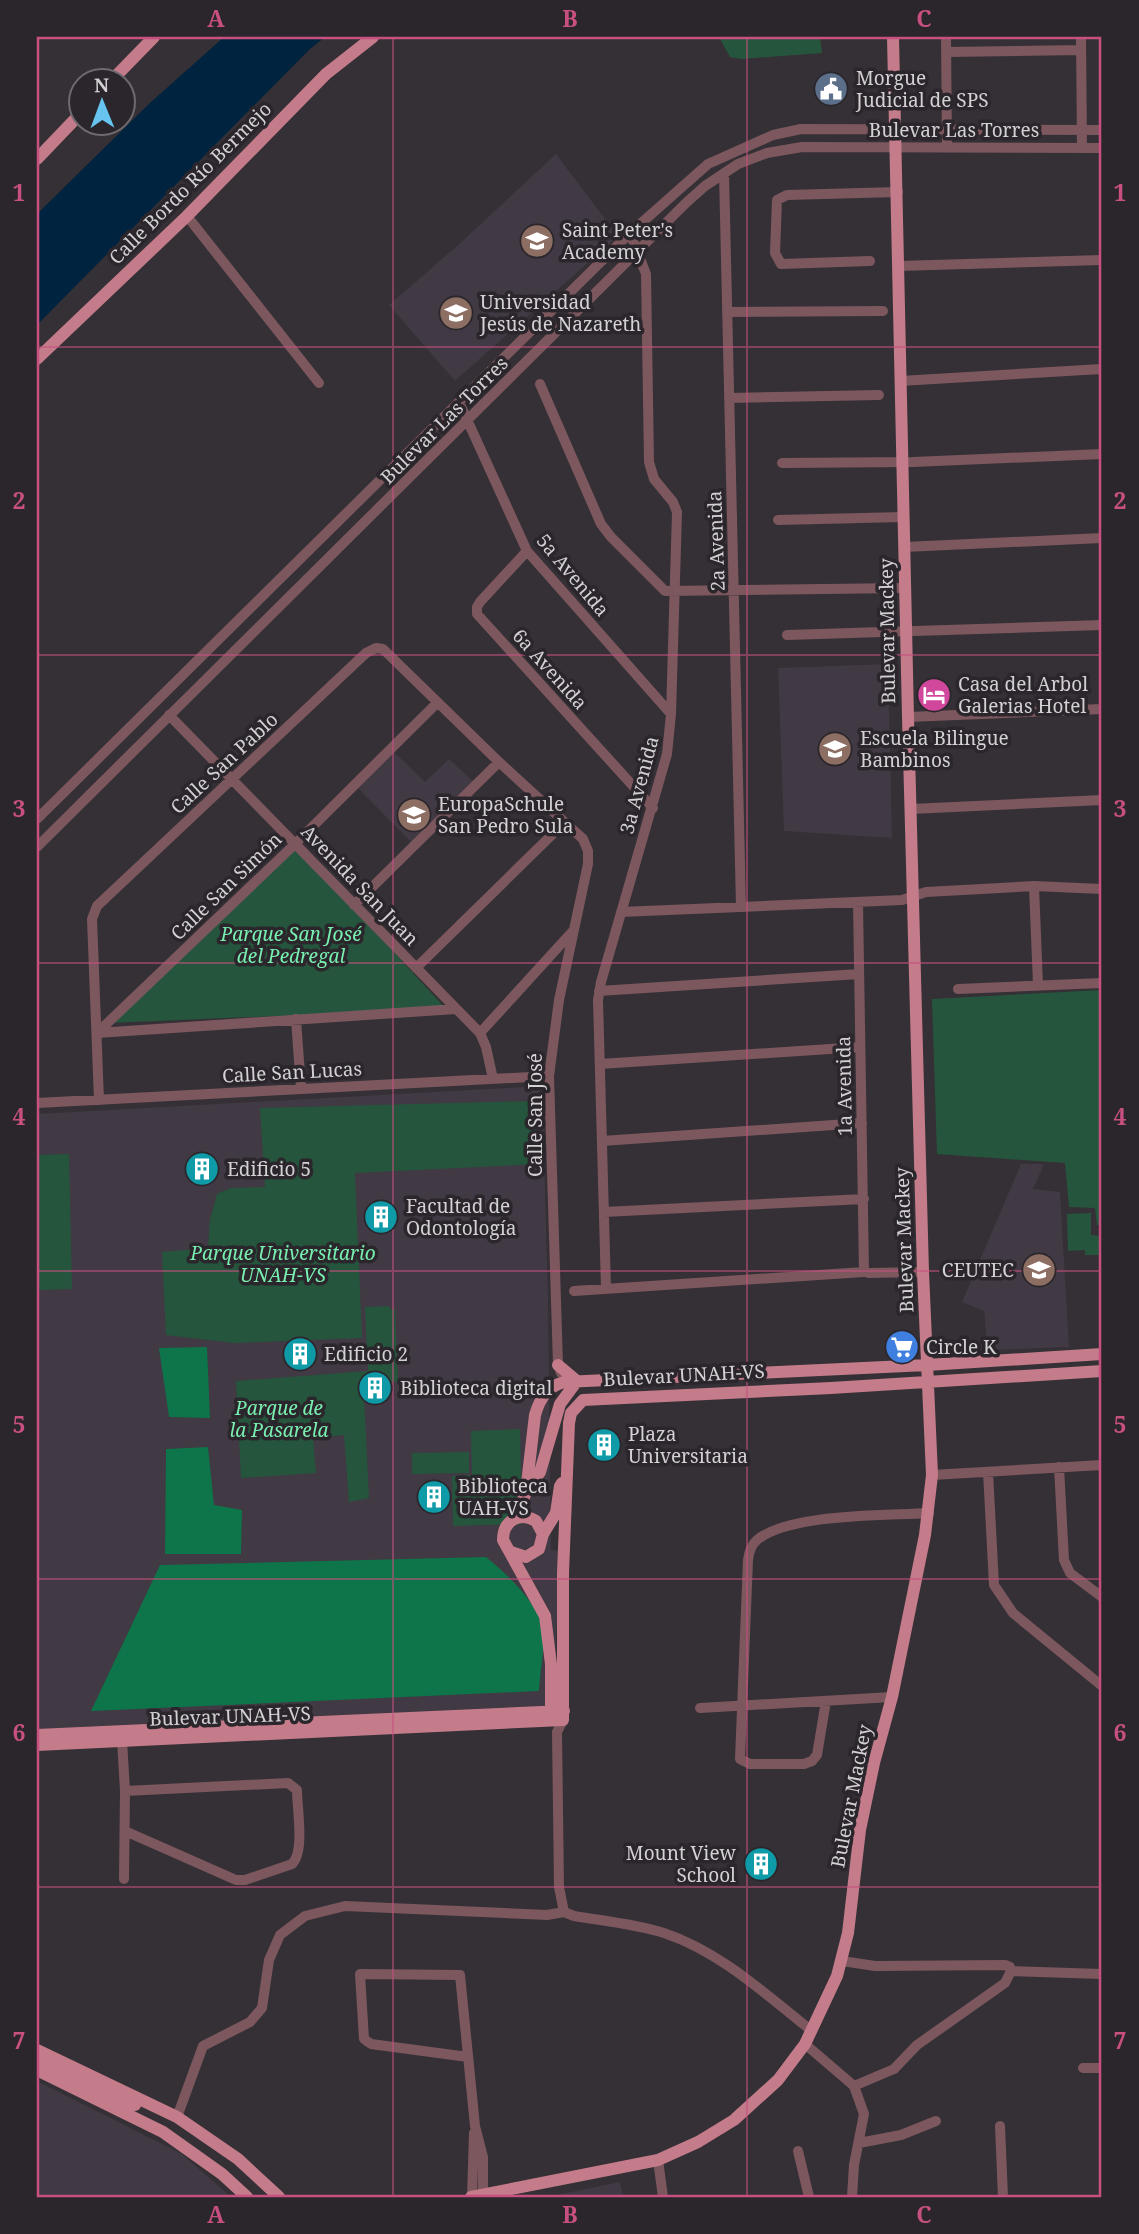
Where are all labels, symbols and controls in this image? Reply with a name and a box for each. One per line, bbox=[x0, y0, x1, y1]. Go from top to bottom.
text: A bbox=[207, 2, 225, 34]
text: B bbox=[562, 2, 578, 34]
text: C bbox=[916, 2, 932, 34]
place label: Morgue Judicial de SPS bbox=[855, 65, 988, 113]
north arrow bbox=[66, 66, 136, 136]
public building icon: Morgue Judicial de SPS bbox=[812, 70, 850, 108]
text: N bbox=[94, 72, 109, 98]
street label: Calle Bordo Río Bermejo bbox=[103, 96, 277, 270]
street label: Bulevar Las Torres bbox=[869, 117, 1039, 143]
text: 1 bbox=[13, 176, 26, 208]
text: 1 bbox=[1114, 176, 1127, 208]
place label: Saint Peter's Academy bbox=[562, 217, 673, 265]
school or university icon: Saint Peter's Academy bbox=[518, 222, 556, 260]
place label: Universidad Jesús de Nazareth bbox=[479, 289, 641, 337]
school or university icon: Universidad Jesús de Nazareth bbox=[437, 294, 475, 332]
street label: Bulevar Las Torres bbox=[375, 351, 513, 489]
text: 2 bbox=[13, 484, 26, 516]
text: 2 bbox=[1114, 484, 1127, 516]
street label: 2a Avenida bbox=[701, 490, 731, 592]
street label: 5a Avenida bbox=[531, 528, 615, 622]
street label: Bulevar Mackey bbox=[873, 558, 901, 704]
street label: 6a Avenida bbox=[507, 623, 593, 715]
place label: Casa del Arbol Galerias Hotel bbox=[958, 671, 1088, 719]
hotel icon: Casa del Arbol Galerias Hotel bbox=[915, 676, 953, 714]
street label: Calle San Pablo bbox=[165, 706, 283, 820]
place label: Escuela Bilingue Bambinos bbox=[860, 725, 1009, 773]
school or university icon: Escuela Bilingue Bambinos bbox=[816, 730, 854, 768]
street label: 3a Avenida bbox=[613, 733, 665, 837]
place label: EuropaSchule San Pedro Sula bbox=[438, 791, 573, 839]
text: 3 bbox=[13, 792, 26, 824]
text: 3 bbox=[1114, 792, 1127, 824]
school or university icon: EuropaSchule San Pedro Sula bbox=[395, 796, 433, 834]
street label: Avenida San Juan bbox=[295, 819, 425, 951]
street label: Calle San Simón bbox=[165, 826, 287, 946]
park label: Parque San José del Pedregal bbox=[219, 921, 362, 969]
street label: 1a Avenida bbox=[830, 1036, 858, 1136]
street label: Calle San José bbox=[522, 1053, 548, 1177]
street label: Calle San Lucas bbox=[221, 1055, 363, 1089]
text: 4 bbox=[13, 1100, 26, 1132]
text: 4 bbox=[1114, 1100, 1127, 1132]
building icon: Edificio 5 bbox=[183, 1150, 221, 1188]
place label: Edificio 5 bbox=[227, 1156, 311, 1182]
street label: Bulevar Mackey bbox=[888, 1167, 920, 1313]
place label: Facultad de Odontología bbox=[406, 1193, 517, 1241]
building icon: Facultad de Odontología bbox=[362, 1198, 400, 1236]
park label: Parque Universitario UNAH-VS bbox=[189, 1240, 376, 1288]
school or university icon: CEUTEC bbox=[1020, 1251, 1058, 1289]
place label: CEUTEC bbox=[942, 1257, 1014, 1283]
supermarket icon: Circle K bbox=[883, 1328, 921, 1366]
place label: Circle K bbox=[926, 1334, 997, 1360]
building icon: Edificio 2 bbox=[281, 1335, 319, 1373]
place label: Edificio 2 bbox=[324, 1341, 408, 1367]
street label: Bulevar UNAH-VS bbox=[603, 1358, 765, 1392]
building icon: Biblioteca digital bbox=[356, 1369, 394, 1407]
place label: Biblioteca digital bbox=[400, 1375, 552, 1401]
park label: Parque de la Pasarela bbox=[230, 1395, 328, 1443]
text: 5 bbox=[13, 1408, 26, 1440]
text: 5 bbox=[1114, 1408, 1127, 1440]
place label: Plaza Universitaria bbox=[628, 1421, 748, 1469]
building icon: Plaza Universitaria bbox=[585, 1426, 623, 1464]
place label: Biblioteca UAH-VS bbox=[458, 1473, 548, 1521]
building icon: Biblioteca UAH-VS bbox=[415, 1478, 453, 1516]
street label: Bulevar UNAH-VS bbox=[149, 1700, 311, 1732]
text: 6 bbox=[13, 1716, 26, 1748]
text: 6 bbox=[1114, 1716, 1127, 1748]
street label: Bulevar Mackey bbox=[824, 1722, 878, 1870]
place label: Mount View School bbox=[626, 1840, 737, 1888]
building icon: Mount View School bbox=[742, 1845, 780, 1883]
text: 7 bbox=[13, 2024, 26, 2056]
text: 7 bbox=[1114, 2024, 1127, 2056]
text: A bbox=[207, 2198, 225, 2230]
text: B bbox=[562, 2198, 578, 2230]
text: C bbox=[916, 2198, 932, 2230]

